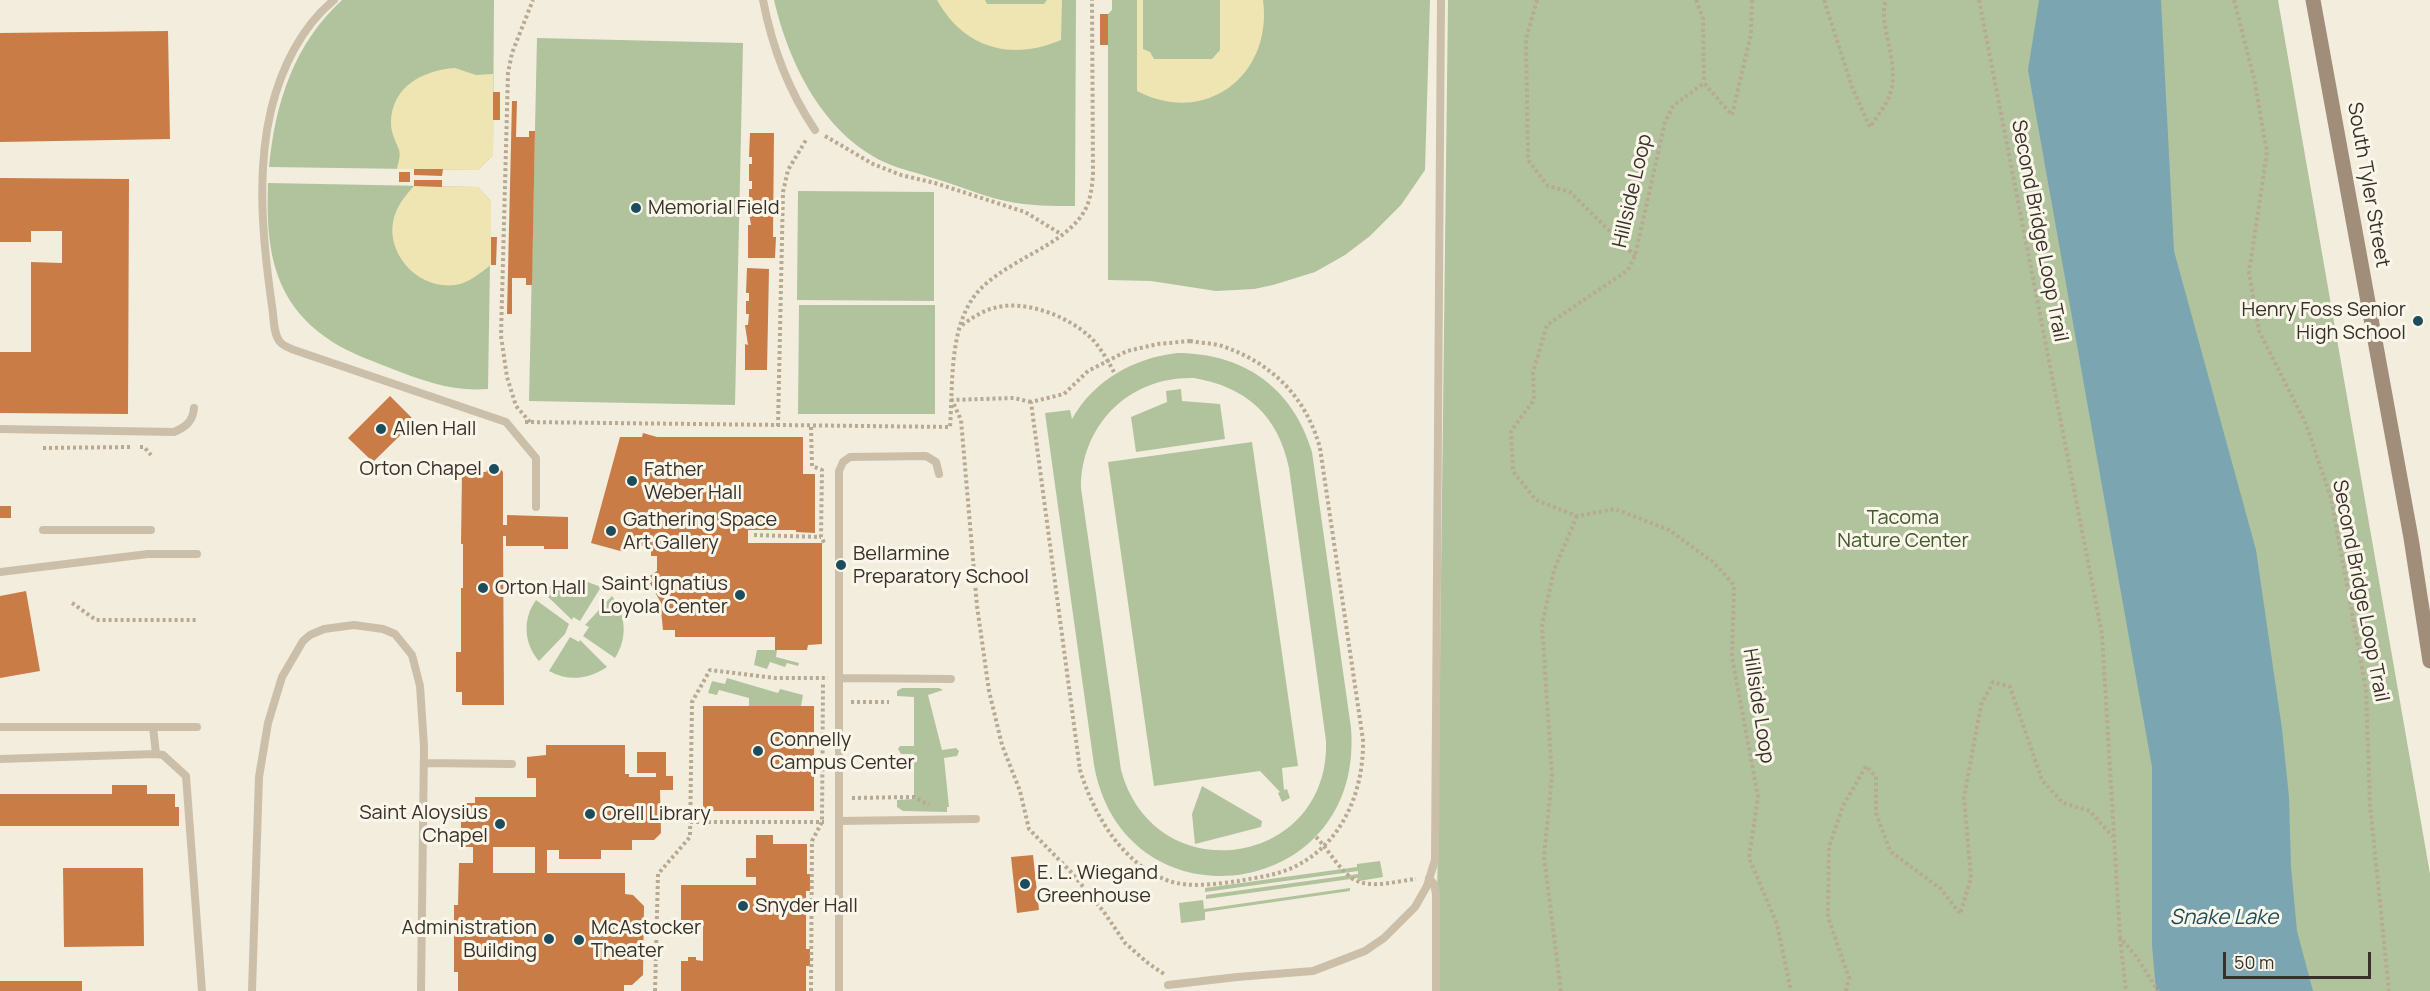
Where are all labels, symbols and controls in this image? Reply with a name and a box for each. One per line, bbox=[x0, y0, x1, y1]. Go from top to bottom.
street label: South Tyler Street bbox=[2342, 101, 2394, 269]
street label: Second Bridge Loop Trail bbox=[2006, 118, 2072, 344]
street label: Hillside Loop bbox=[1608, 132, 1658, 250]
place label: Memorial Field bbox=[648, 196, 780, 220]
marker: Memorial Field bbox=[629, 201, 643, 215]
place label: Henry Foss Senior High School bbox=[2242, 298, 2406, 345]
marker: Henry Foss Senior High School bbox=[2411, 314, 2425, 328]
place label: Allen Hall bbox=[393, 417, 476, 441]
marker: Allen Hall bbox=[374, 422, 388, 436]
place label: Orton Chapel bbox=[360, 457, 482, 481]
place label: Father Weber Hall bbox=[644, 458, 742, 505]
marker: Orton Chapel bbox=[487, 462, 501, 476]
marker: Father Weber Hall bbox=[625, 474, 639, 488]
street label: Second Bridge Loop Trail bbox=[2327, 478, 2393, 704]
park label: Tacoma Nature Center bbox=[1837, 506, 1969, 553]
place label: Gathering Space Art Gallery bbox=[623, 508, 777, 555]
marker: Gathering Space Art Gallery bbox=[604, 524, 618, 538]
place label: Bellarmine Preparatory School bbox=[853, 542, 1029, 589]
marker: Bellarmine Preparatory School bbox=[834, 558, 848, 572]
place label: Saint Ignatius Loyola Center bbox=[601, 572, 728, 619]
place label: Orton Hall bbox=[495, 576, 586, 600]
marker: Orton Hall bbox=[476, 581, 490, 595]
marker: Saint Ignatius Loyola Center bbox=[733, 588, 747, 602]
street label: Hillside Loop bbox=[1737, 647, 1779, 765]
place label: Connelly Campus Center bbox=[770, 728, 915, 775]
marker: Connelly Campus Center bbox=[751, 744, 765, 758]
place label: Saint Aloysius Chapel bbox=[359, 801, 488, 848]
place label: Orell Library bbox=[602, 802, 711, 826]
marker: Orell Library bbox=[583, 807, 597, 821]
marker: Saint Aloysius Chapel bbox=[493, 817, 507, 831]
place label: E. L. Wiegand Greenhouse bbox=[1037, 861, 1158, 908]
marker: E. L. Wiegand Greenhouse bbox=[1018, 877, 1032, 891]
place label: Snyder Hall bbox=[755, 894, 858, 918]
marker: Snyder Hall bbox=[736, 899, 750, 913]
water label: Snake Lake bbox=[2170, 905, 2278, 931]
place label: Administration Building bbox=[401, 916, 537, 963]
place label: McAstocker Theater bbox=[591, 916, 701, 963]
marker: Administration Building bbox=[542, 932, 556, 946]
marker: McAstocker Theater bbox=[572, 933, 586, 947]
scale bar bbox=[2226, 940, 2374, 978]
text: 50 m bbox=[2234, 950, 2274, 974]

